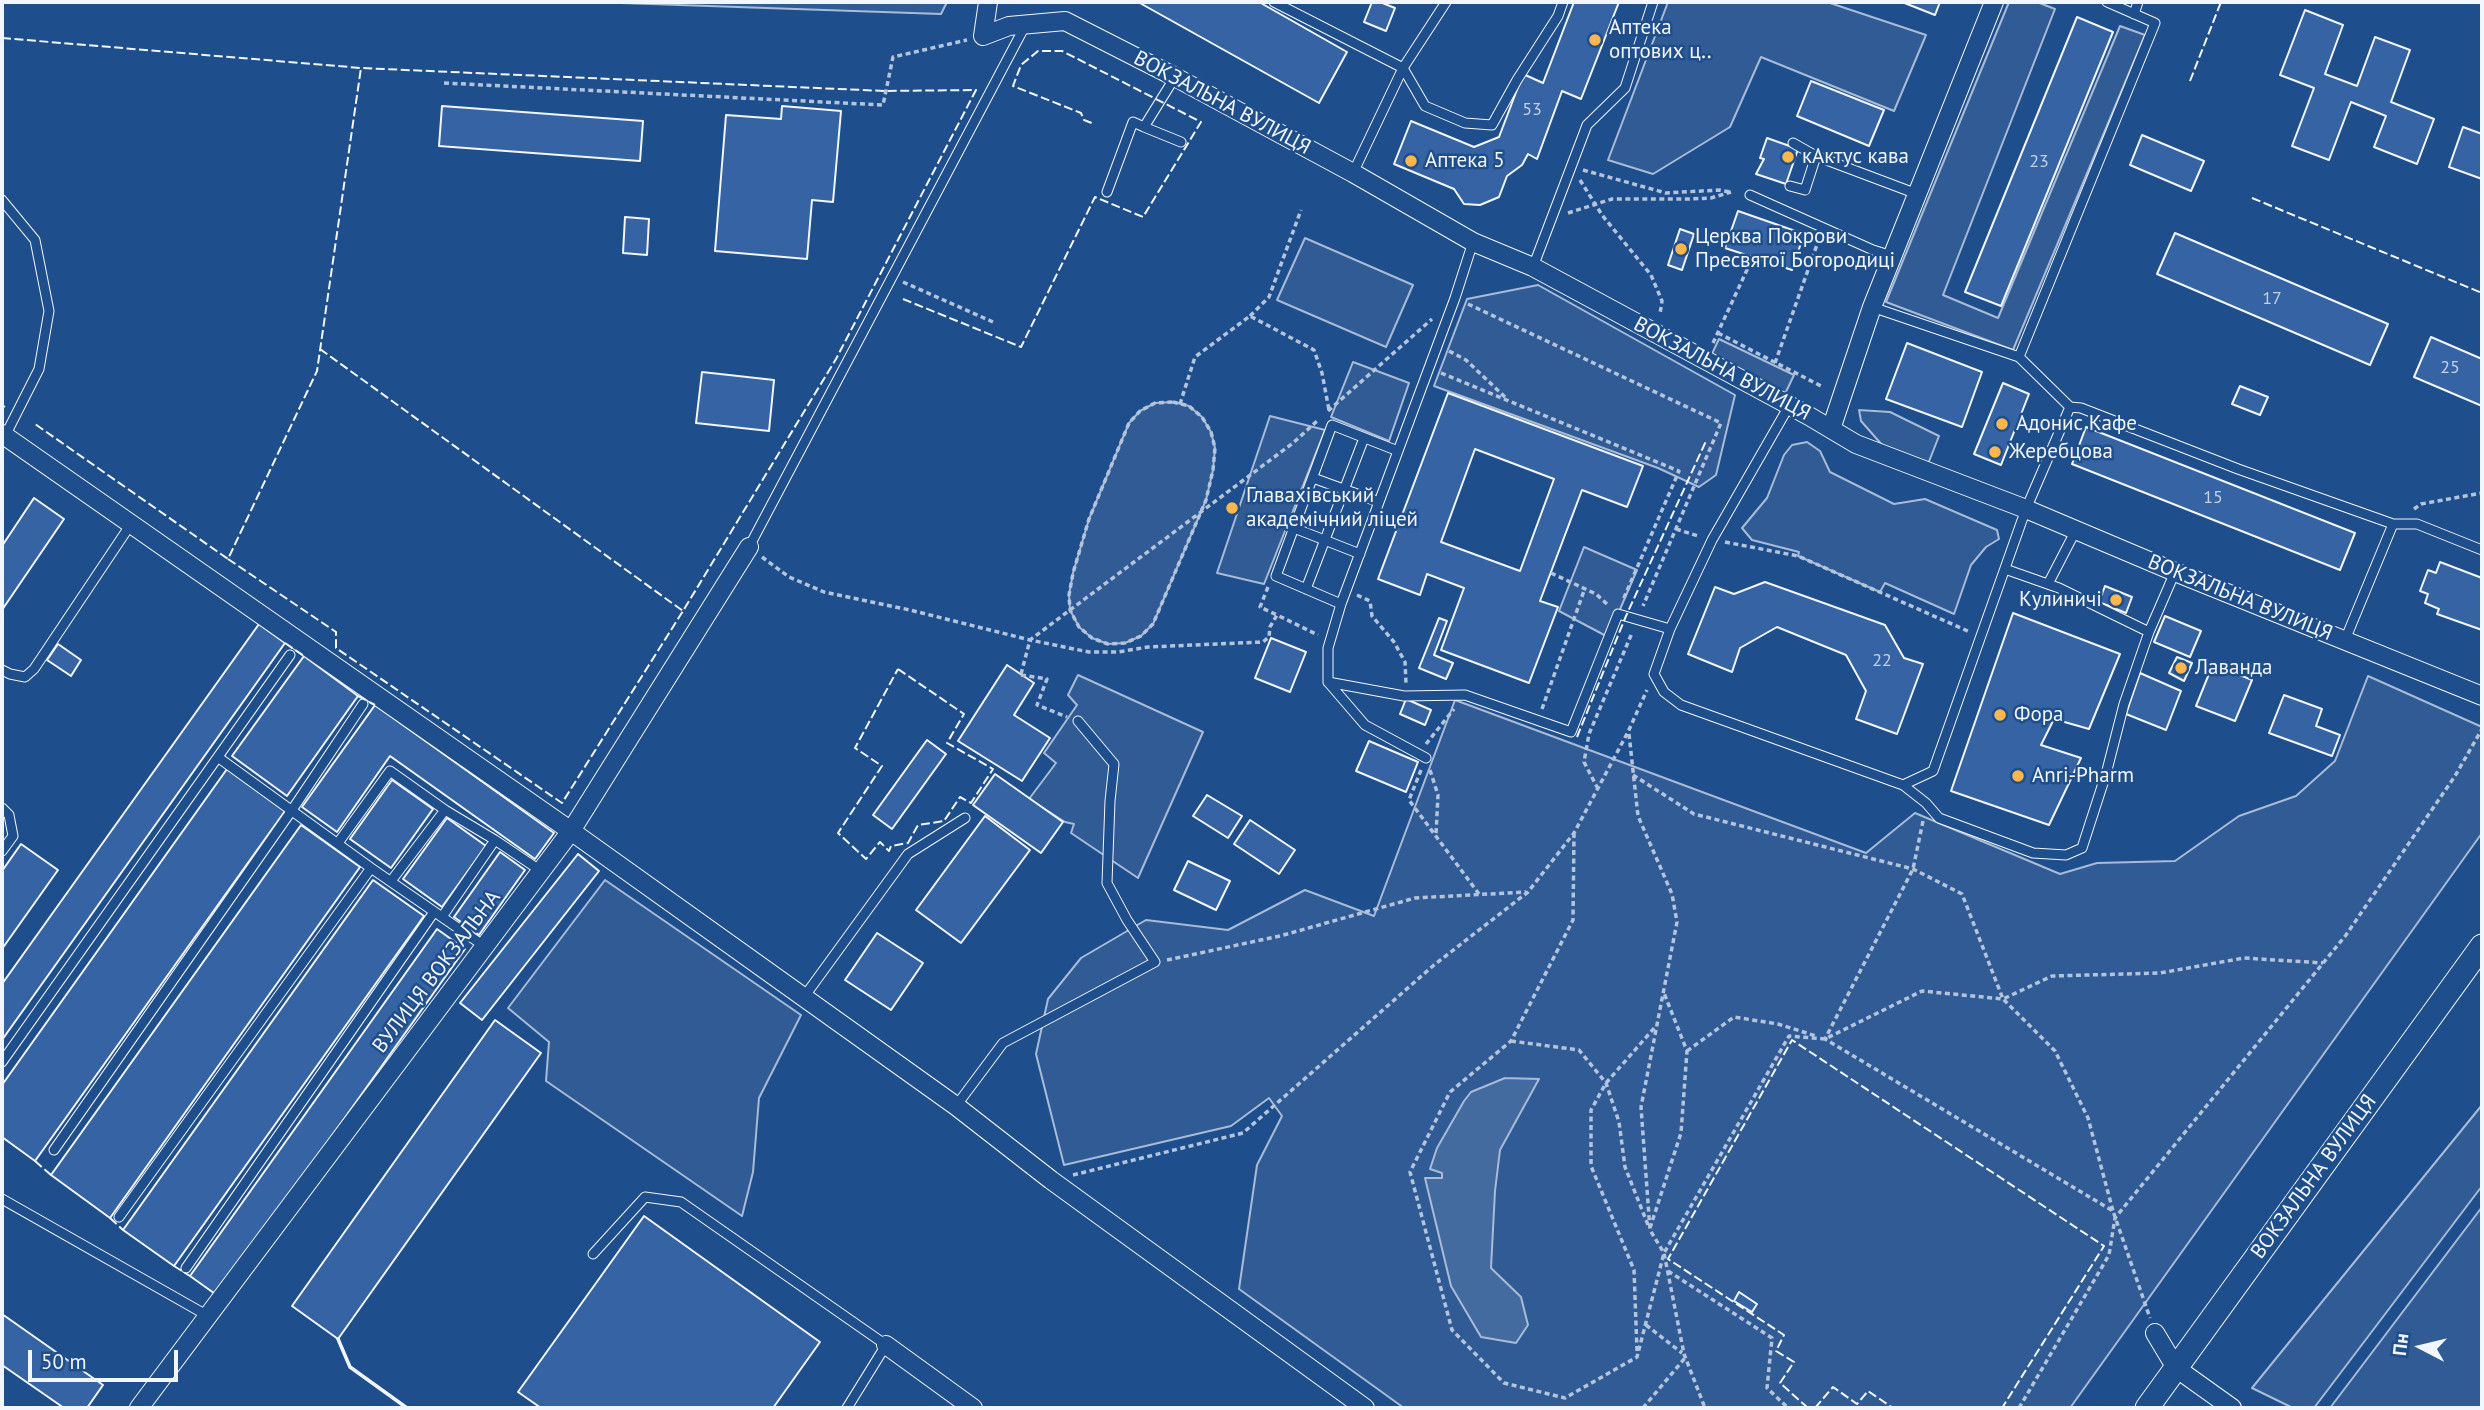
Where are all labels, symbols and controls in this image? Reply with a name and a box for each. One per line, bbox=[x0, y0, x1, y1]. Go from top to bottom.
place label: Аптека оптових ц‥ bbox=[1609, 15, 1712, 65]
marker: Аптека оптових ц‥ bbox=[1587, 32, 1603, 48]
street label: ВОКЗАЛЬНА ВУЛИЦЯ bbox=[1129, 46, 1315, 160]
house number: 53 bbox=[1522, 99, 1542, 121]
place label: кАктус кава bbox=[1802, 144, 1909, 170]
place label: Аптека 5 bbox=[1425, 148, 1505, 174]
marker: кАктус кава bbox=[1780, 149, 1796, 165]
house number: 23 bbox=[2029, 151, 2049, 173]
marker: Аптека 5 bbox=[1403, 153, 1419, 169]
place label: Церква Покрови Пресвятої Богородиці bbox=[1695, 224, 1895, 274]
marker: Церква Покрови Пресвятої Богородиці bbox=[1673, 241, 1689, 257]
house number: 17 bbox=[2262, 288, 2282, 310]
street label: ВОКЗАЛЬНА ВУЛИЦЯ bbox=[1629, 312, 1815, 426]
house number: 25 bbox=[2440, 357, 2460, 379]
place label: Адонис Кафе bbox=[2016, 411, 2137, 437]
marker: Адонис Кафе bbox=[1994, 416, 2010, 432]
place label: Жеребцова bbox=[2009, 439, 2113, 465]
marker: Жеребцова bbox=[1987, 444, 2003, 460]
place label: Главахівський академічний ліцей bbox=[1246, 483, 1418, 533]
house number: 15 bbox=[2203, 487, 2223, 509]
marker: Главахівський академічний ліцей bbox=[1224, 500, 1240, 516]
street label: ВОКЗАЛЬНА ВУЛИЦЯ bbox=[2144, 549, 2336, 647]
place label: Кулиничі bbox=[2019, 587, 2102, 613]
marker: Кулиничі bbox=[2108, 592, 2124, 608]
house number: 22 bbox=[1872, 650, 1892, 672]
place label: Лаванда bbox=[2195, 655, 2273, 681]
marker: Лаванда bbox=[2173, 660, 2189, 676]
place label: Фора bbox=[2014, 702, 2063, 728]
marker: Фора bbox=[1992, 707, 2008, 723]
place label: Anri-Pharm bbox=[2032, 763, 2134, 789]
marker: Anri-Pharm bbox=[2010, 768, 2026, 784]
street label: ВУЛИЦЯ ВОКЗАЛЬНА bbox=[368, 886, 506, 1058]
street label: ВОКЗАЛЬНА ВУЛИЦЯ bbox=[2246, 1090, 2382, 1264]
north arrow bbox=[2386, 1312, 2456, 1382]
text: Пн bbox=[2387, 1332, 2413, 1357]
scale bar bbox=[32, 1336, 182, 1380]
text: 50 m bbox=[41, 1348, 87, 1375]

